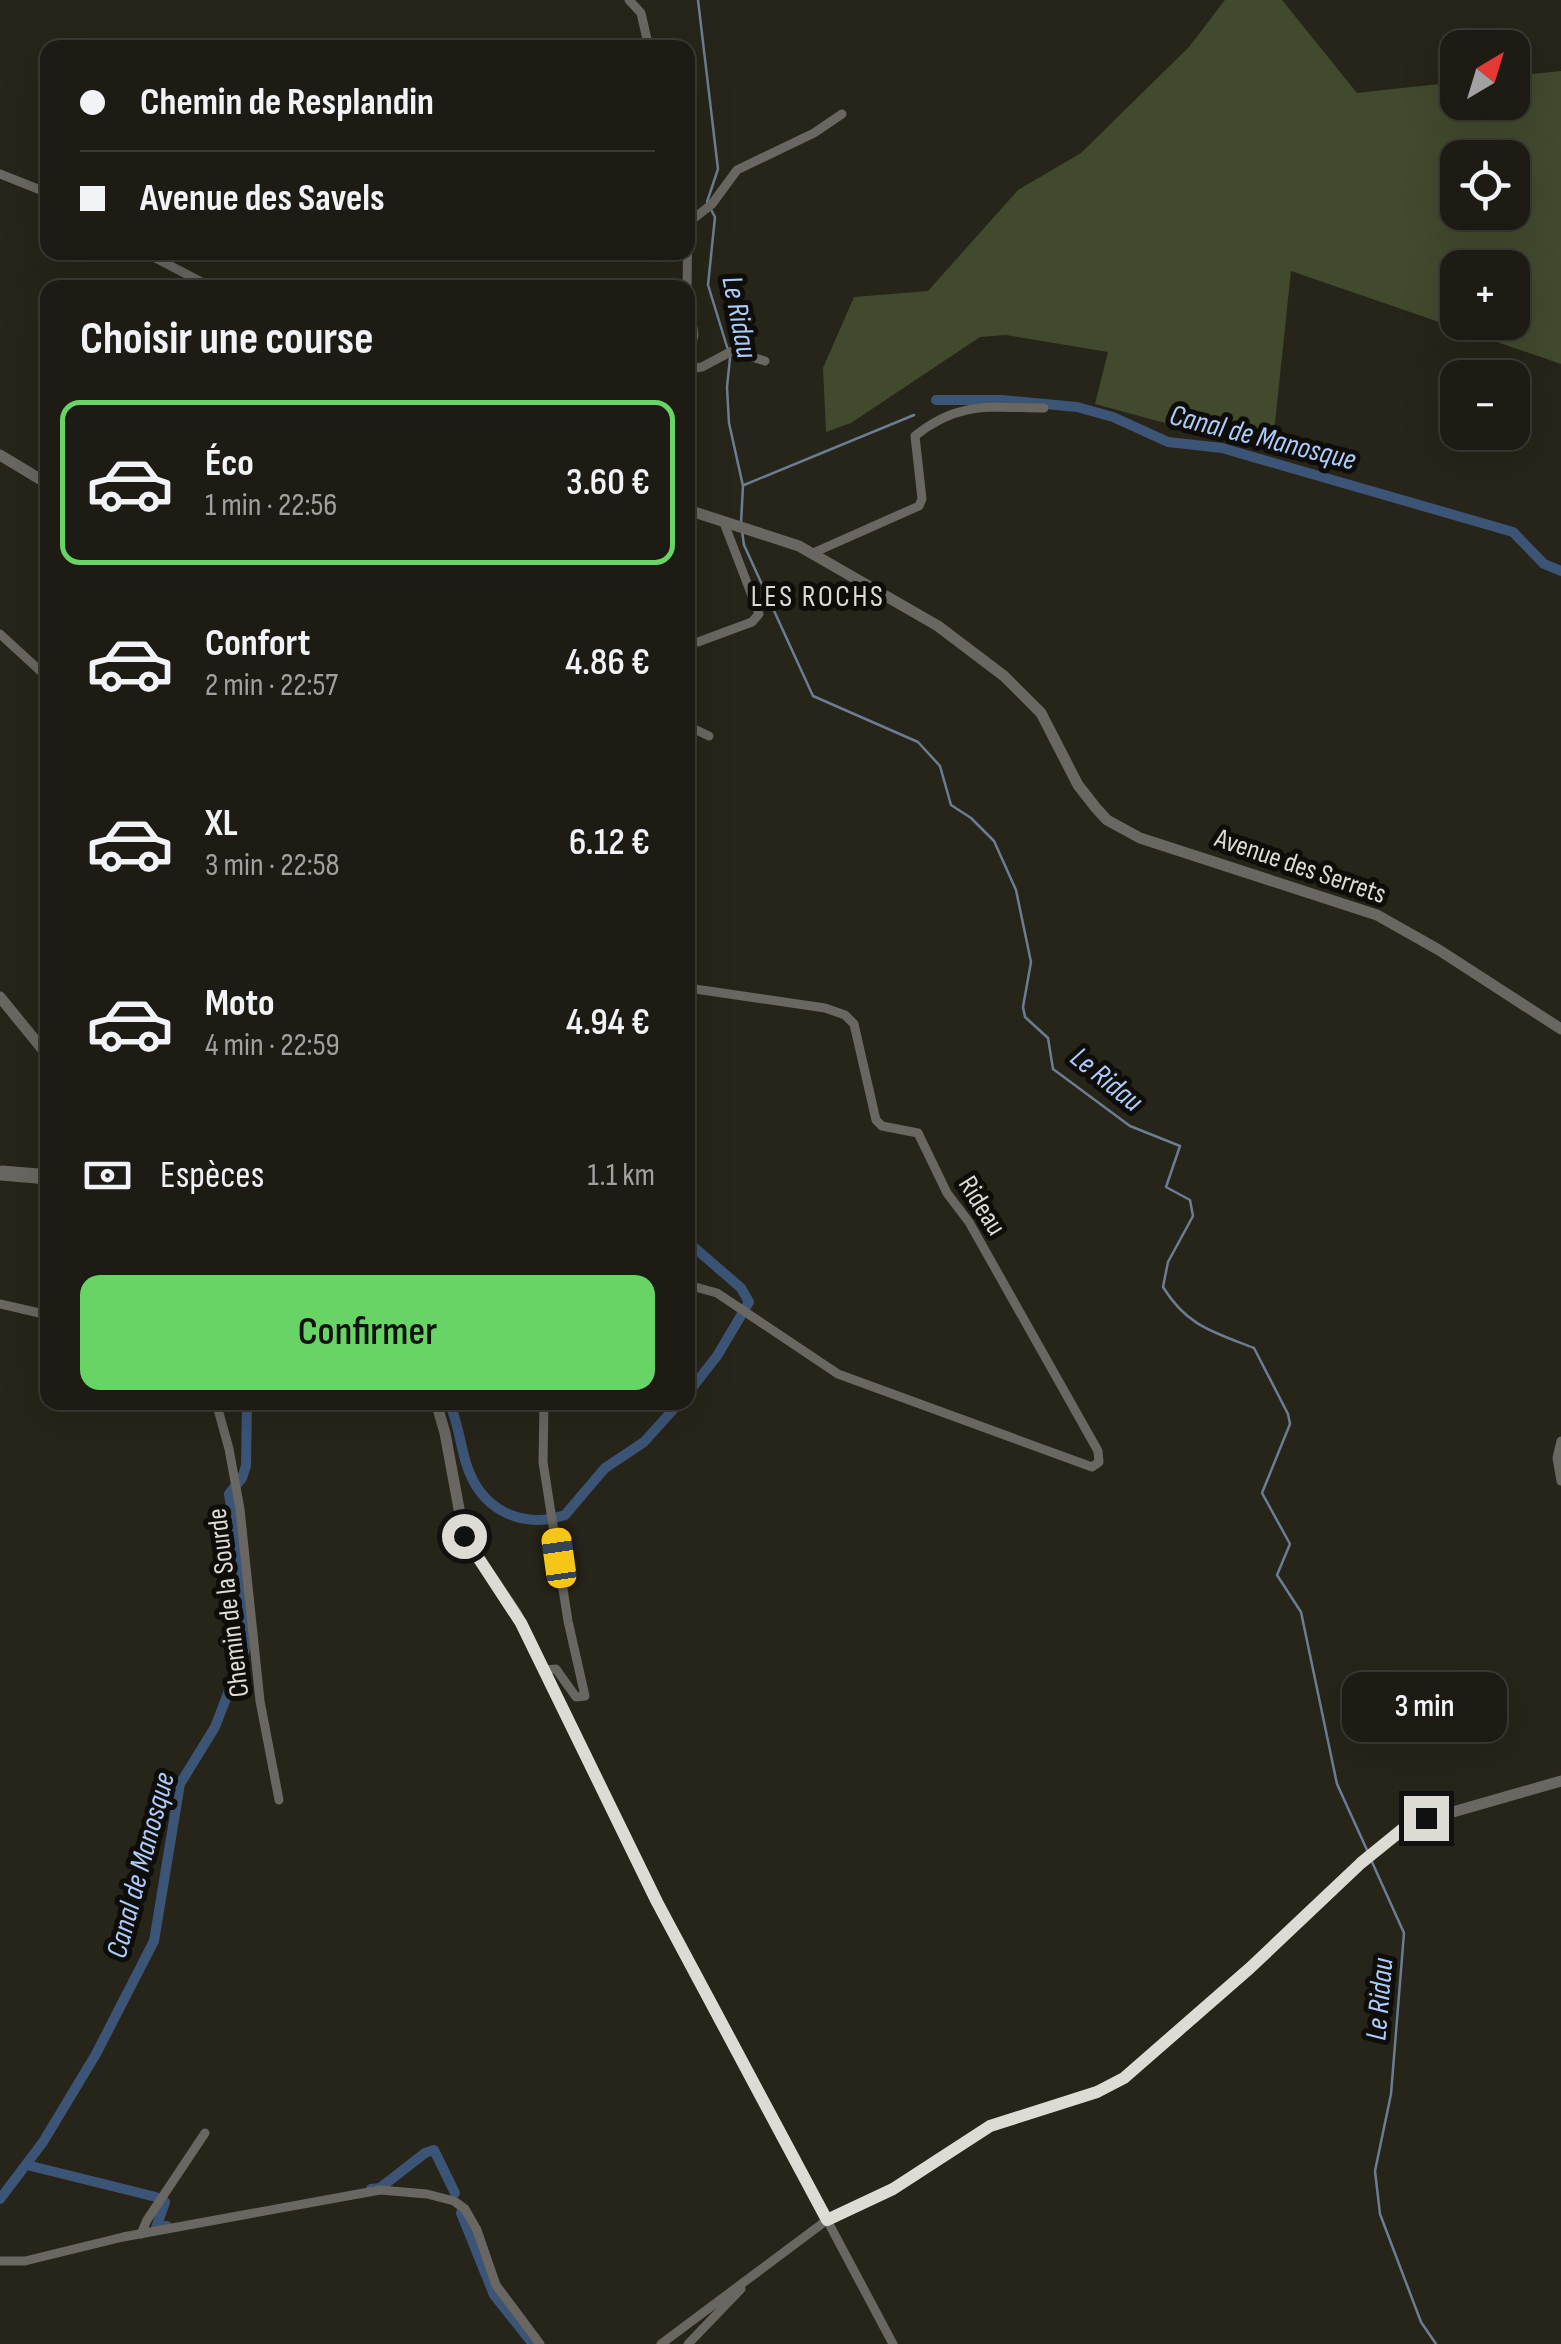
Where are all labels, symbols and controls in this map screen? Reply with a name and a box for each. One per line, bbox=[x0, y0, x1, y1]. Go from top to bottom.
north arrow bbox=[1440, 30, 1530, 120]
map controls bbox=[1440, 30, 1530, 450]
text: Chemin de Resplandin bbox=[140, 80, 434, 125]
button: locate bbox=[1440, 140, 1530, 230]
text: Avenue des Savels bbox=[140, 176, 385, 221]
button: + bbox=[1440, 250, 1530, 340]
water label: Le Ridau bbox=[713, 273, 765, 362]
text: Choisir une course bbox=[80, 312, 373, 367]
button: − bbox=[1440, 360, 1530, 450]
water label: Canal de Manosque bbox=[1166, 397, 1360, 479]
icon: car bbox=[85, 438, 175, 528]
text: Éco bbox=[205, 441, 254, 486]
text: 3.60 € bbox=[566, 460, 650, 505]
text: 1 min · 22:56 bbox=[205, 486, 337, 525]
district label: LES ROCHS bbox=[751, 579, 885, 615]
icon: car bbox=[85, 618, 175, 708]
text: Confort bbox=[205, 621, 310, 666]
text: 4.86 € bbox=[565, 640, 650, 685]
text: 2 min · 22:57 bbox=[205, 666, 338, 705]
icon: car bbox=[85, 798, 175, 888]
text: XL bbox=[205, 801, 238, 846]
text: 6.12 € bbox=[569, 820, 650, 865]
street label: Avenue des Serrets bbox=[1210, 821, 1390, 911]
text: 3 min · 22:58 bbox=[205, 846, 340, 885]
icon: car bbox=[85, 978, 175, 1068]
text: Moto bbox=[205, 981, 275, 1026]
text: 4.94 € bbox=[566, 1000, 650, 1045]
text: 4 min · 22:59 bbox=[205, 1026, 340, 1065]
water label: Le Ridau bbox=[1063, 1040, 1150, 1120]
icon: cash bbox=[80, 1148, 135, 1203]
text: Espèces bbox=[160, 1153, 264, 1198]
text: 1.1 km bbox=[588, 1156, 655, 1195]
street label: Rideau bbox=[951, 1170, 1013, 1241]
button: Confirmer bbox=[80, 1275, 655, 1390]
street label: Chemin de la Sourde bbox=[201, 1506, 256, 1699]
route start bbox=[442, 1514, 487, 1559]
car bbox=[540, 1526, 578, 1590]
callout: 3 min bbox=[1344, 1673, 1508, 1743]
text: 3 min bbox=[1394, 1687, 1455, 1726]
water label: Canal de Manosque bbox=[99, 1768, 183, 1962]
route end bbox=[1404, 1796, 1449, 1841]
water label: Le Ridau bbox=[1358, 1956, 1402, 2042]

